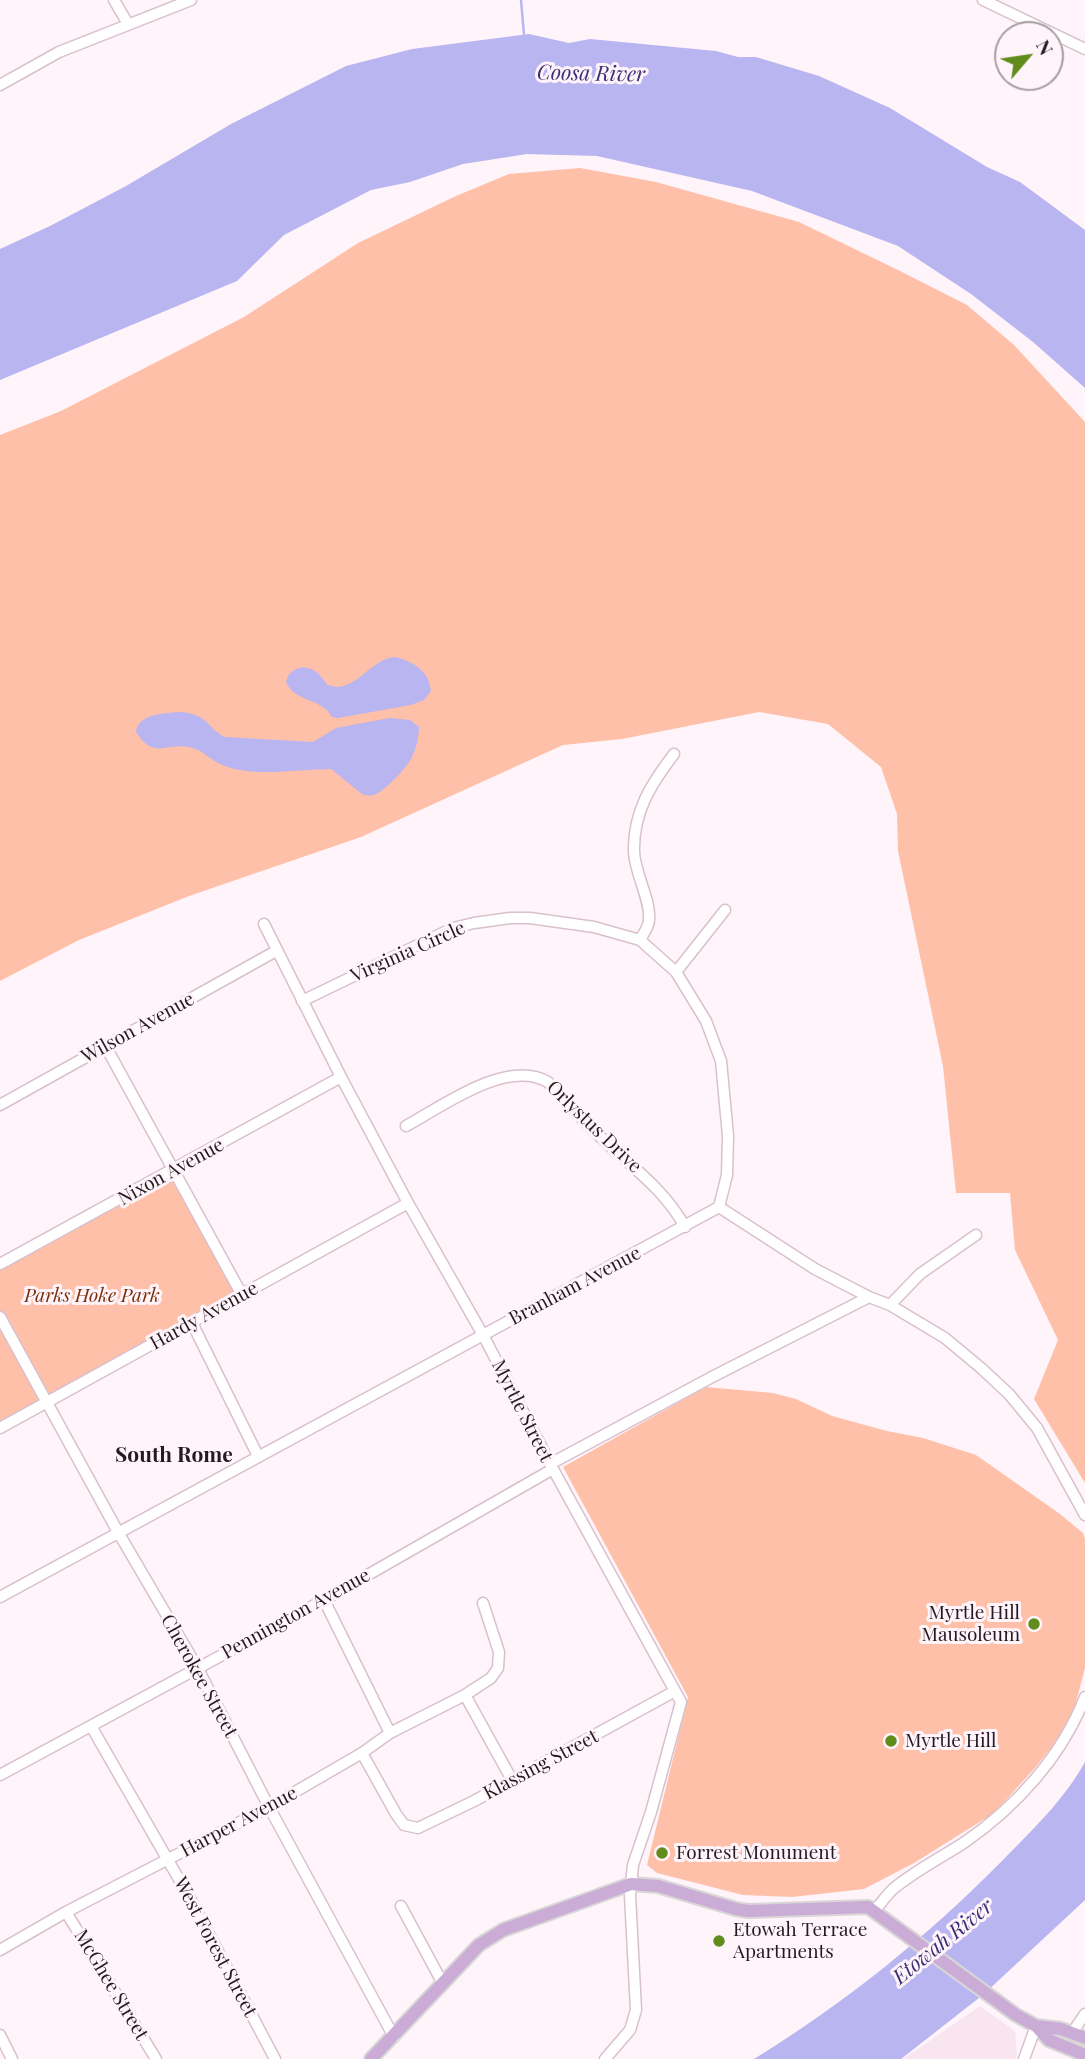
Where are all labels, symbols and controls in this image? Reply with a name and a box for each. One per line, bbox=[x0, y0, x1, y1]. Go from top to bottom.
north arrow bbox=[994, 21, 1064, 91]
text: N bbox=[1031, 34, 1060, 59]
water label: Coosa River bbox=[537, 60, 645, 88]
street label: Virginia Circle bbox=[347, 917, 469, 987]
street label: Wilson Avenue bbox=[78, 988, 198, 1068]
street label: Orlystus Drive bbox=[542, 1076, 646, 1178]
street label: Nixon Avenue bbox=[114, 1134, 228, 1210]
street label: Branham Avenue bbox=[505, 1242, 645, 1330]
street label: Hardy Avenue bbox=[146, 1277, 262, 1355]
park label: Parks Hoke Park bbox=[24, 1285, 160, 1307]
street label: Myrtle Street bbox=[486, 1356, 558, 1466]
district label: South Rome bbox=[115, 1442, 233, 1468]
street label: Pennington Avenue bbox=[218, 1564, 374, 1664]
place label: Myrtle Hill Mausoleum bbox=[922, 1602, 1020, 1646]
street label: Cherokee Street bbox=[156, 1611, 242, 1741]
marker: Myrtle Hill Mausoleum bbox=[1026, 1616, 1042, 1632]
street label: Klassing Street bbox=[480, 1725, 602, 1805]
place label: Myrtle Hill bbox=[905, 1730, 996, 1752]
marker: Myrtle Hill bbox=[883, 1733, 899, 1749]
street label: Harper Avenue bbox=[177, 1782, 301, 1862]
place label: Forrest Monument bbox=[676, 1842, 836, 1864]
marker: Forrest Monument bbox=[654, 1845, 670, 1861]
street label: West Forest Street bbox=[169, 1873, 261, 2021]
water label: Etowah River bbox=[888, 1894, 998, 1990]
place label: Etowah Terrace Apartments bbox=[733, 1919, 867, 1963]
street label: McGhee Street bbox=[69, 1926, 153, 2044]
marker: Etowah Terrace Apartments bbox=[711, 1933, 727, 1949]

